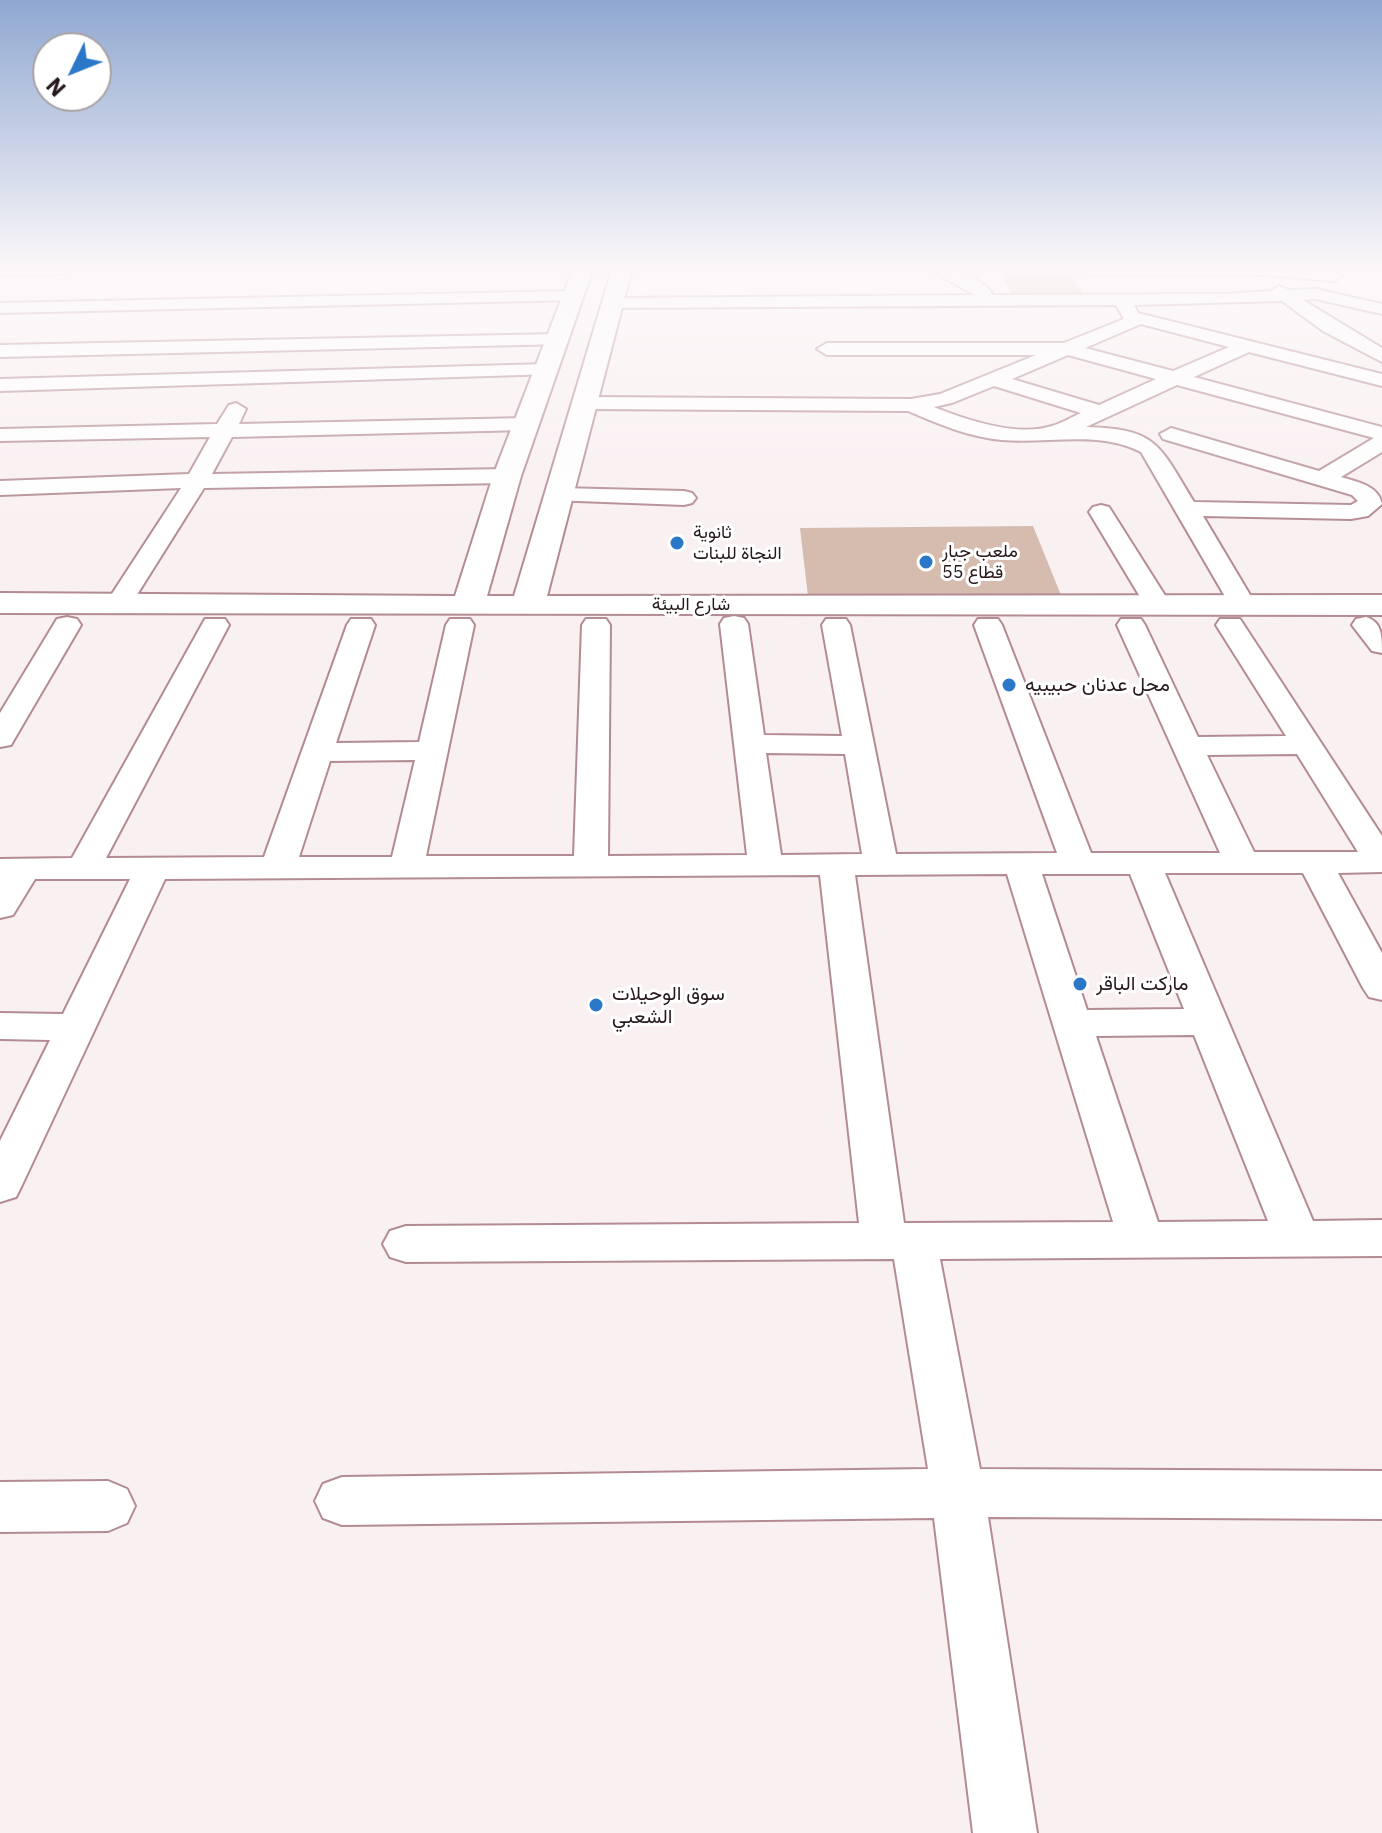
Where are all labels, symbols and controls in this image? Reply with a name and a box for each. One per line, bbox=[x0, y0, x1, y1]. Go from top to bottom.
north arrow bbox=[32, 32, 112, 112]
text: N bbox=[40, 72, 72, 103]
place label: ثانوية النجاة للبنات bbox=[693, 522, 782, 564]
marker: ثانوية النجاة للبنات bbox=[668, 534, 686, 552]
place label: ملعب جبار قطاع 55 bbox=[942, 541, 1018, 584]
marker: ملعب جبار قطاع 55 bbox=[917, 553, 935, 571]
street label: شارع البيئة bbox=[652, 594, 730, 616]
place label: محل عدنان حبيبيه bbox=[1025, 673, 1170, 697]
marker: محل عدنان حبيبيه bbox=[1000, 676, 1018, 694]
place label: ماركت الباقر bbox=[1096, 972, 1189, 996]
marker: ماركت الباقر bbox=[1071, 975, 1089, 993]
place label: سوق الوحيلات الشعبي bbox=[612, 982, 725, 1029]
marker: سوق الوحيلات الشعبي bbox=[587, 996, 605, 1014]

